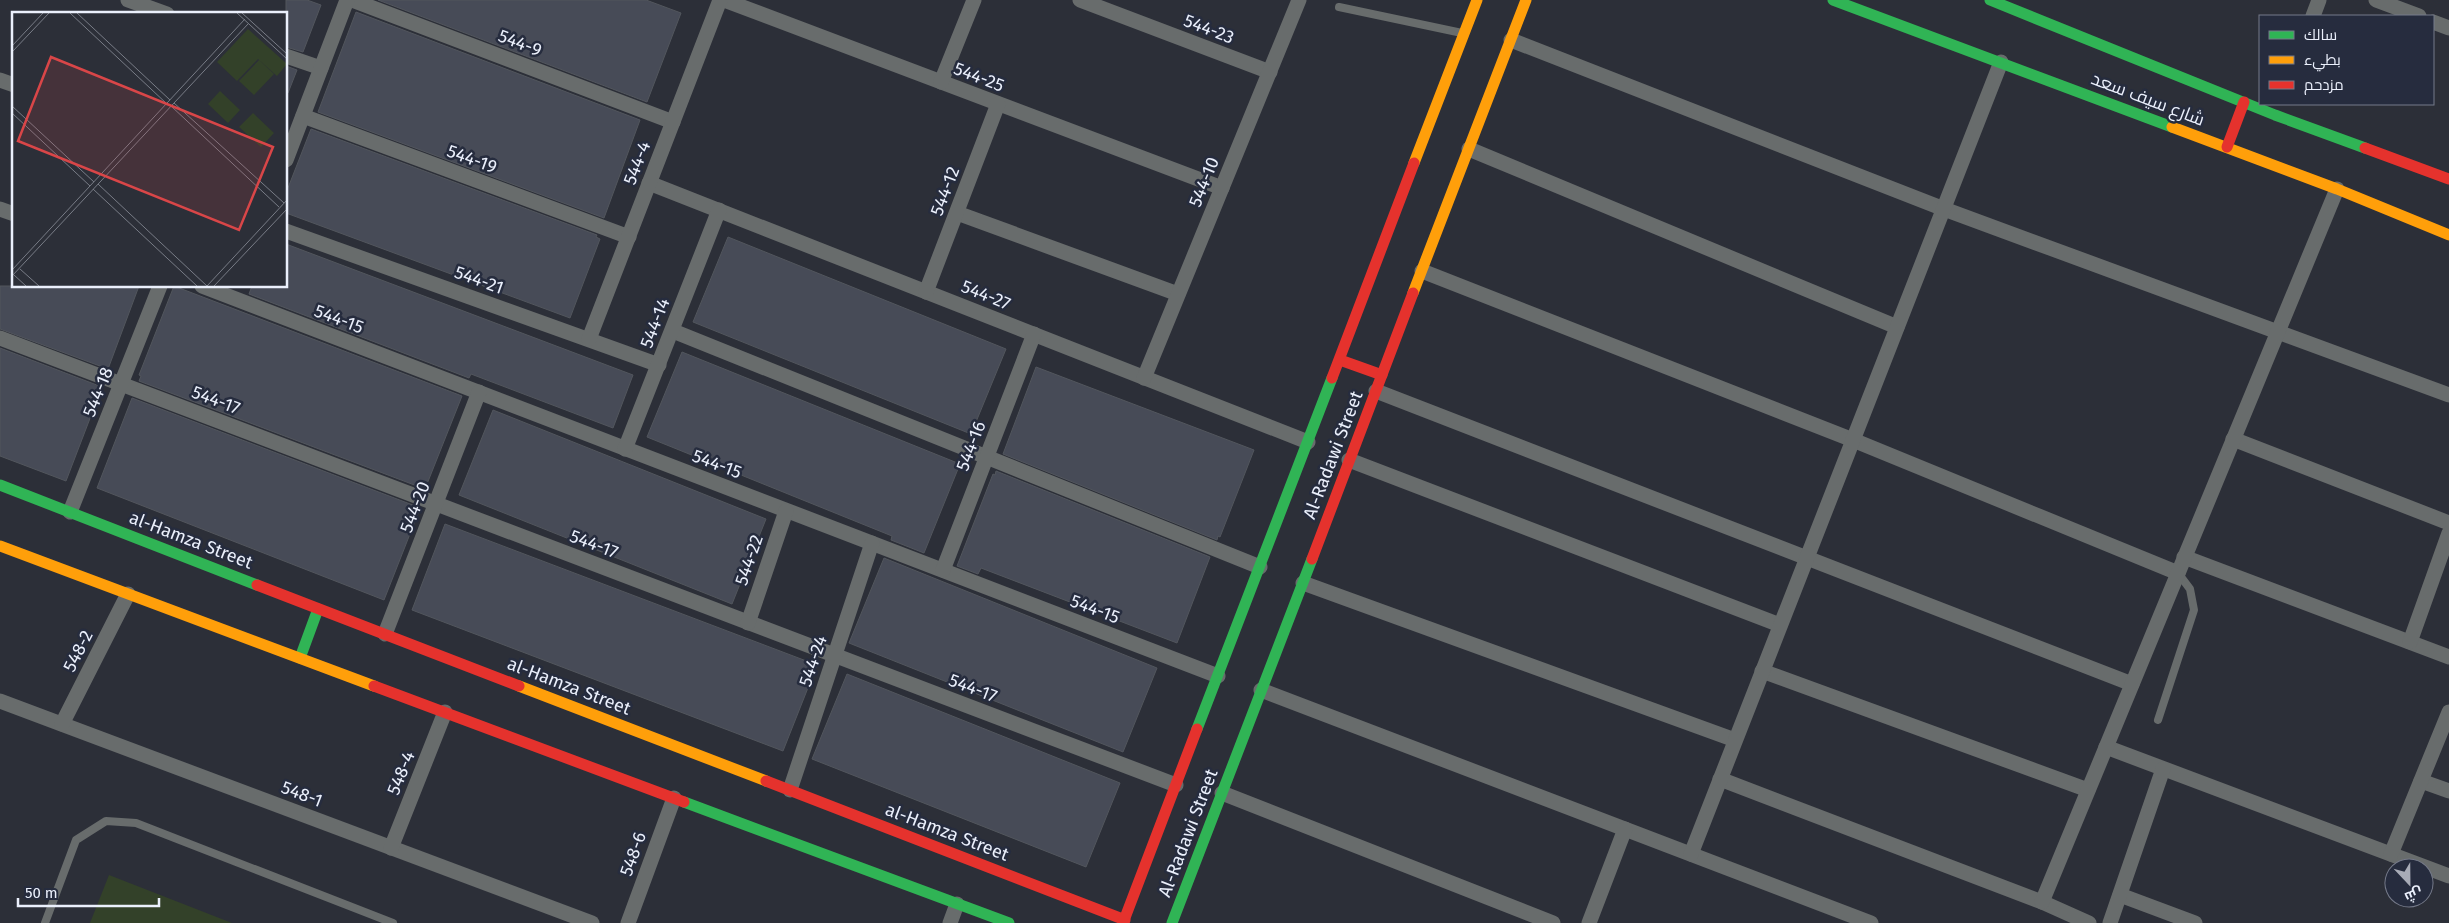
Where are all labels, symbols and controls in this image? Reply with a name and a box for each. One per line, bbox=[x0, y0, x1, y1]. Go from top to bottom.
street label: 544-23 bbox=[1181, 9, 1237, 49]
inset map bbox=[12, 12, 288, 288]
legend bbox=[2259, 15, 2434, 105]
street label: 544-9 bbox=[495, 25, 545, 61]
text: سالك bbox=[2304, 26, 2337, 44]
text: بطيء bbox=[2304, 51, 2341, 72]
street label: 544-25 bbox=[951, 57, 1007, 97]
street label: شارع سيف سعد bbox=[2088, 67, 2208, 132]
text: مزدحم bbox=[2304, 76, 2344, 95]
street label: 544-4 bbox=[619, 138, 655, 188]
street label: 544-19 bbox=[444, 140, 500, 178]
street label: 544-10 bbox=[1184, 154, 1224, 210]
street label: 544-12 bbox=[926, 163, 964, 219]
street label: 544-21 bbox=[451, 261, 507, 299]
street label: 544-27 bbox=[958, 275, 1014, 315]
street label: 544-14 bbox=[635, 295, 675, 351]
street label: 544-15 bbox=[311, 300, 367, 338]
street label: 544-18 bbox=[78, 364, 118, 420]
street label: 544-17 bbox=[189, 381, 243, 419]
street label: Al-Radawi Street bbox=[1299, 387, 1368, 522]
street label: 544-16 bbox=[951, 418, 991, 474]
street label: 544-15 bbox=[689, 445, 745, 483]
street label: 544-20 bbox=[395, 478, 435, 536]
street label: al-Hamza Street bbox=[126, 506, 256, 574]
street label: 544-17 bbox=[567, 525, 621, 563]
street label: 544-22 bbox=[730, 532, 768, 588]
street label: 544-15 bbox=[1067, 590, 1123, 628]
street label: 548-2 bbox=[58, 627, 98, 675]
street label: 544-24 bbox=[794, 632, 832, 689]
street label: al-Hamza Street bbox=[504, 652, 634, 720]
street label: 544-17 bbox=[946, 669, 1000, 707]
street label: 548-4 bbox=[382, 748, 420, 798]
street label: Al-Radawi Street bbox=[1154, 765, 1223, 900]
street label: 548-1 bbox=[278, 776, 326, 812]
street label: al-Hamza Street bbox=[882, 798, 1012, 866]
street label: 548-6 bbox=[615, 829, 651, 879]
north arrow bbox=[2384, 858, 2434, 908]
scale bar bbox=[18, 876, 159, 908]
text: ش bbox=[2402, 883, 2425, 906]
text: 50 m bbox=[25, 884, 58, 902]

